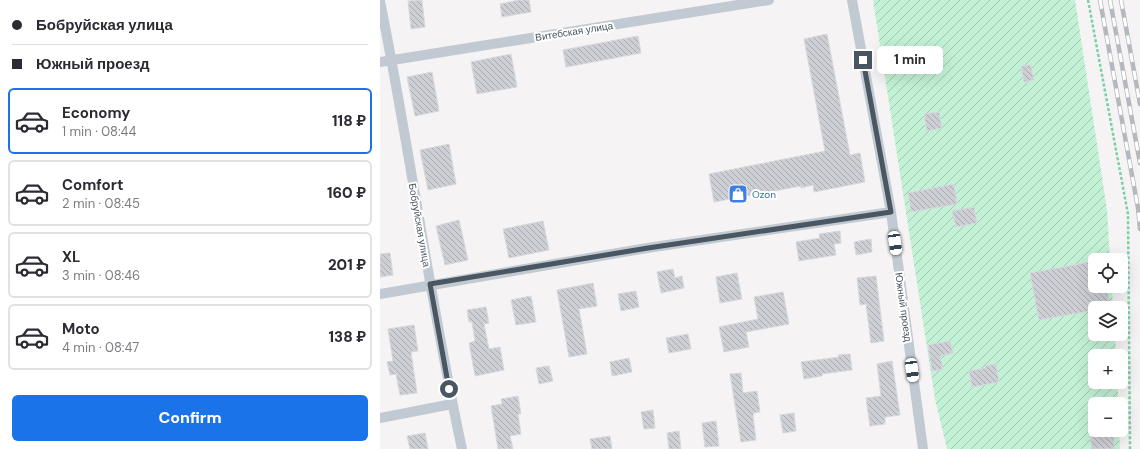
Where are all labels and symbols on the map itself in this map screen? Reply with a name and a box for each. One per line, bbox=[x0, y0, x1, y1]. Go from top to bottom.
street label: Витебская улица bbox=[534, 19, 614, 44]
callout: 1 min bbox=[877, 46, 943, 74]
route end bbox=[854, 51, 872, 69]
street label: Бобруйская улица bbox=[406, 182, 433, 268]
shop icon: Ozon bbox=[727, 183, 749, 205]
place label: Ozon bbox=[752, 188, 776, 201]
car bbox=[887, 230, 903, 256]
street label: Южный проезд bbox=[892, 272, 915, 343]
car bbox=[904, 357, 920, 383]
route start bbox=[440, 380, 458, 398]

